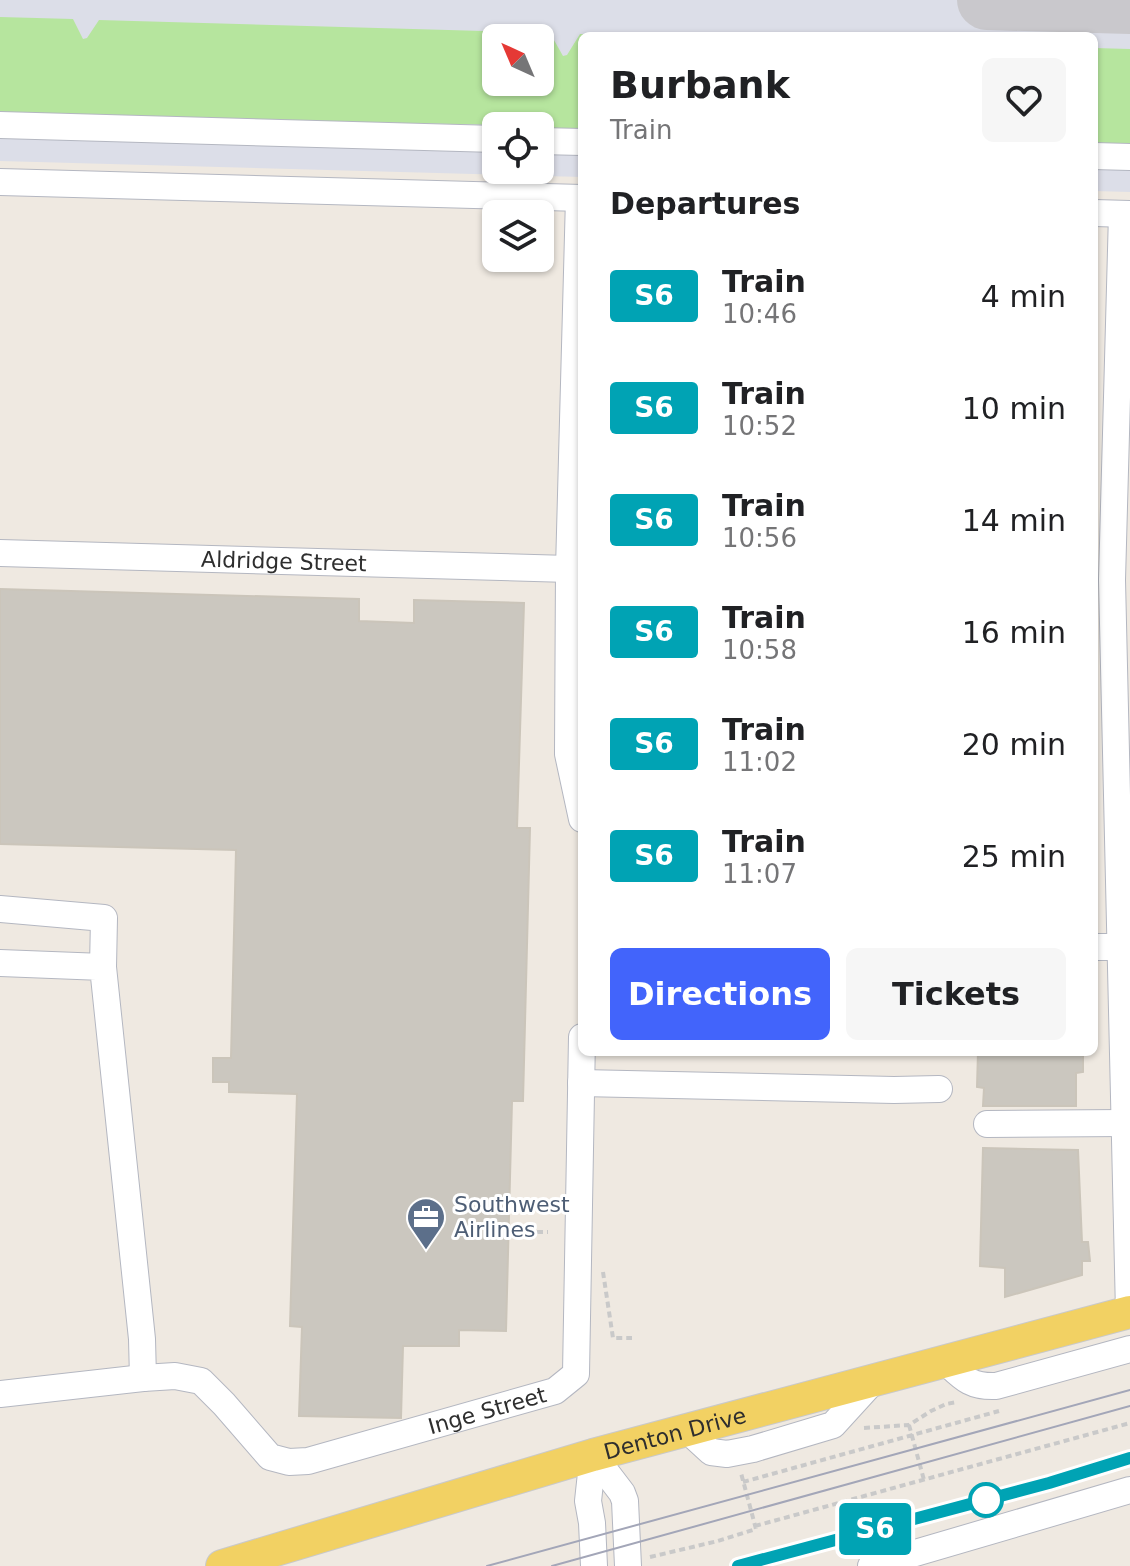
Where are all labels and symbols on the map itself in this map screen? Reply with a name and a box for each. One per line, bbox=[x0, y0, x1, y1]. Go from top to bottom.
north arrow bbox=[482, 24, 554, 96]
street label: Aldridge Street bbox=[201, 547, 367, 576]
place label: Southwest Airlines bbox=[454, 1192, 570, 1242]
office icon: Southwest Airlines bbox=[405, 1196, 447, 1251]
street label: Inge Street bbox=[425, 1382, 550, 1439]
street label: Denton Drive bbox=[601, 1403, 749, 1465]
unlabelled marker bbox=[969, 1483, 1003, 1517]
line badge: S6 bbox=[839, 1503, 911, 1555]

